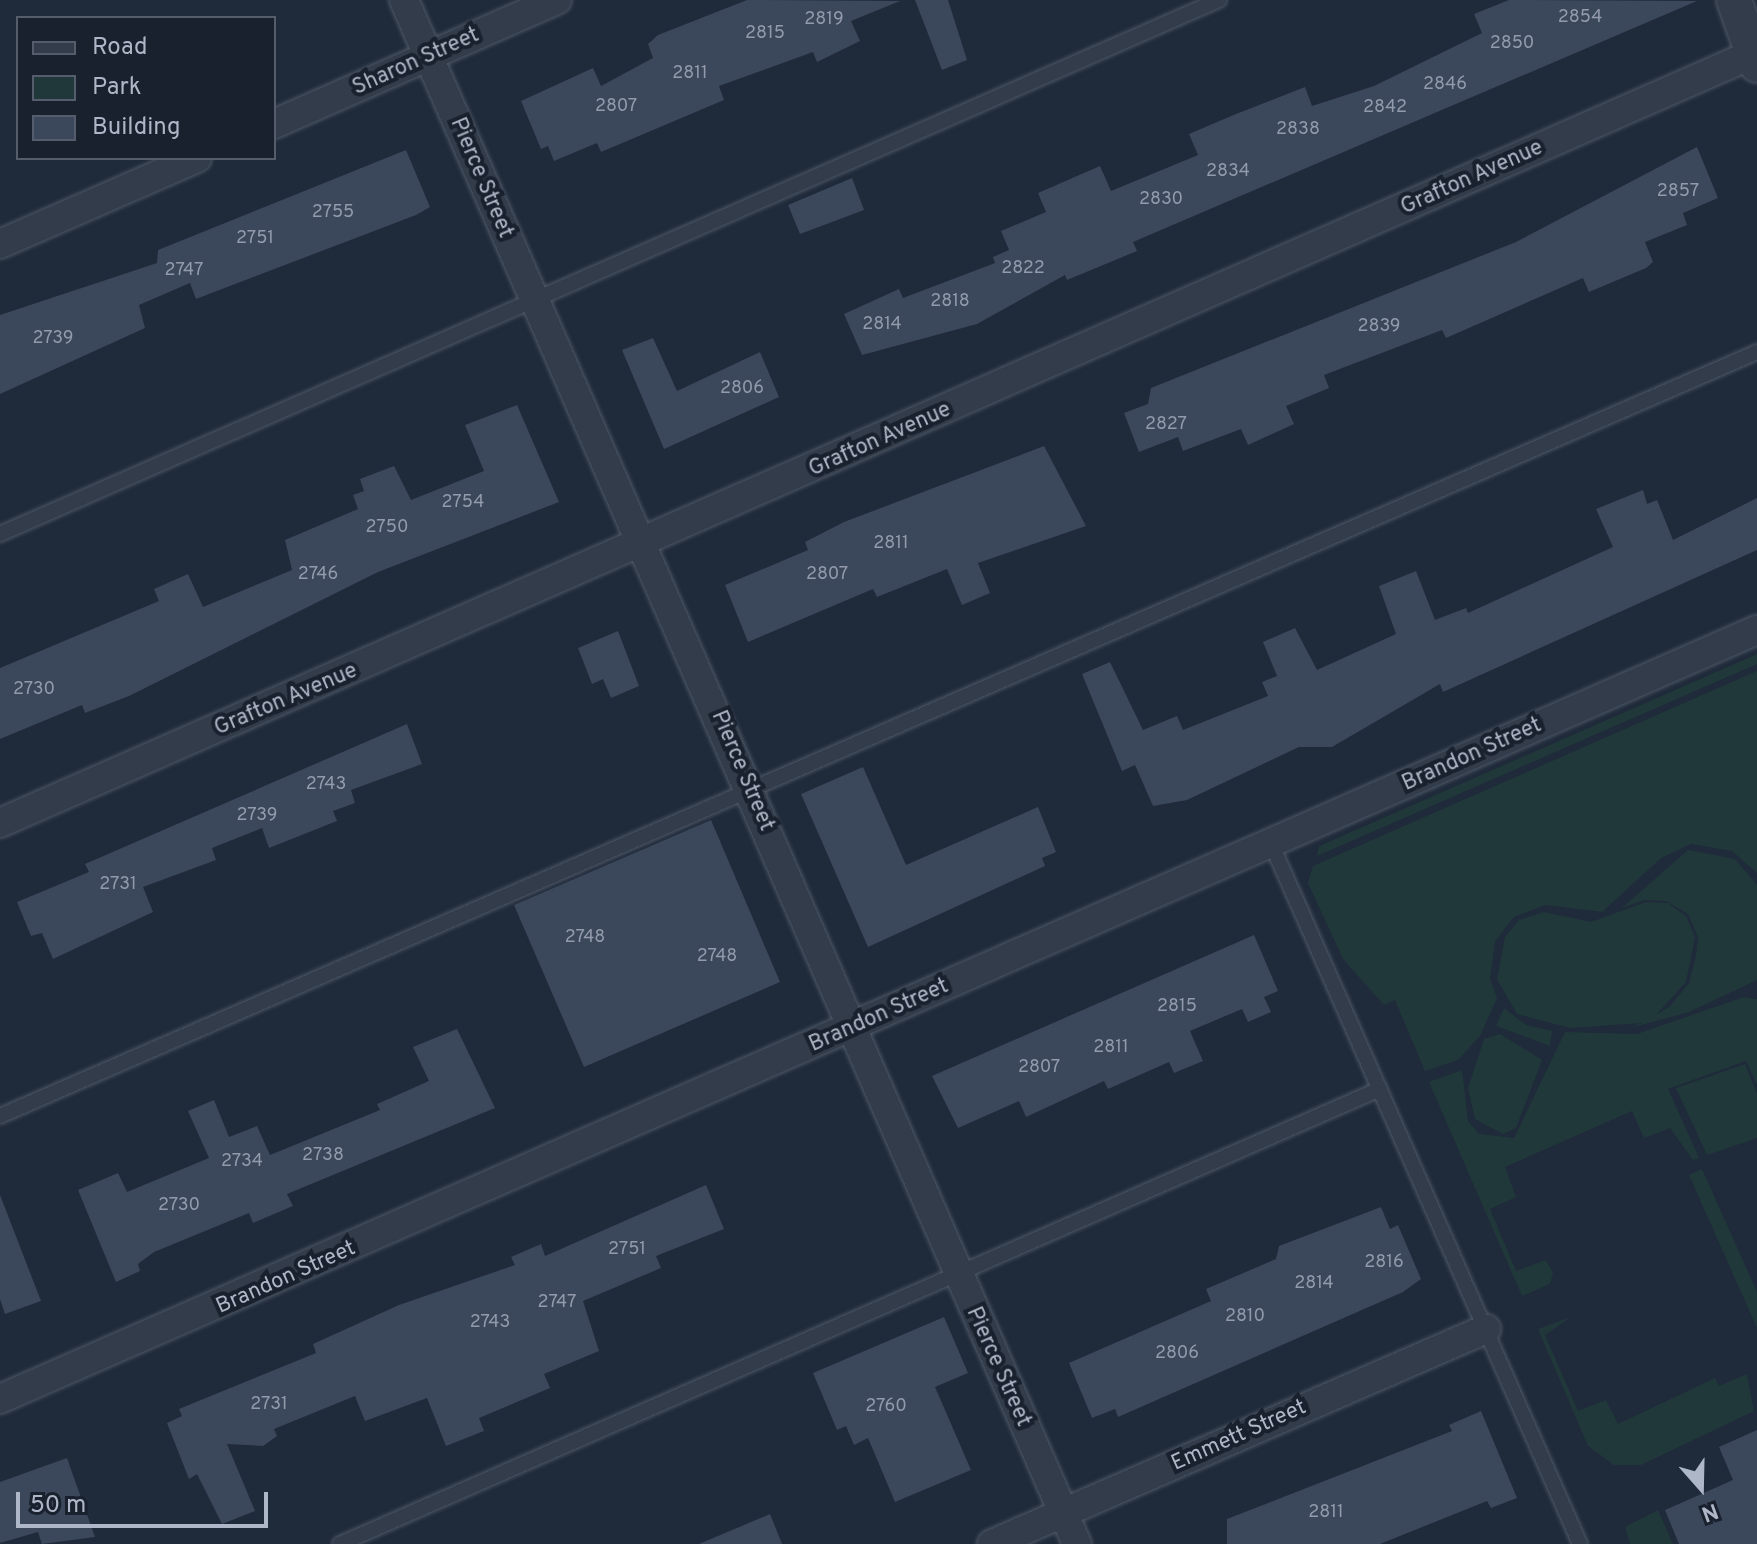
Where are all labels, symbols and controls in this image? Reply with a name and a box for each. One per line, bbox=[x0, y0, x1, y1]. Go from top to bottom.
house number: 2854 bbox=[1558, 7, 1602, 29]
house number: 2819 bbox=[804, 9, 844, 31]
legend bbox=[16, 16, 276, 160]
street label: Sharon Street bbox=[349, 22, 483, 102]
house number: 2815 bbox=[745, 23, 785, 45]
text: Road bbox=[92, 33, 148, 63]
house number: 2850 bbox=[1490, 33, 1534, 55]
house number: 2811 bbox=[672, 63, 708, 85]
text: Park bbox=[92, 73, 142, 103]
house number: 2846 bbox=[1423, 74, 1467, 96]
house number: 2807 bbox=[595, 96, 637, 118]
house number: 2842 bbox=[1363, 97, 1407, 119]
text: Building bbox=[92, 113, 181, 143]
street label: Pierce Street bbox=[444, 114, 518, 242]
house number: 2838 bbox=[1276, 119, 1320, 141]
street label: Grafton Avenue bbox=[1396, 135, 1548, 221]
house number: 2834 bbox=[1206, 161, 1250, 183]
house number: 2857 bbox=[1657, 181, 1699, 203]
house number: 2830 bbox=[1139, 189, 1183, 211]
house number: 2755 bbox=[312, 202, 354, 224]
house number: 2751 bbox=[236, 228, 274, 250]
house number: 2822 bbox=[1001, 258, 1045, 280]
house number: 2747 bbox=[165, 260, 203, 282]
house number: 2818 bbox=[930, 291, 970, 313]
house number: 2814 bbox=[862, 314, 902, 336]
house number: 2839 bbox=[1357, 316, 1401, 338]
house number: 2739 bbox=[32, 328, 74, 350]
house number: 2806 bbox=[720, 378, 764, 400]
street label: Grafton Avenue bbox=[804, 397, 956, 483]
house number: 2827 bbox=[1145, 414, 1187, 436]
house number: 2754 bbox=[442, 492, 484, 514]
house number: 2750 bbox=[366, 517, 408, 539]
house number: 2811 bbox=[873, 533, 909, 555]
house number: 2746 bbox=[298, 564, 338, 586]
house number: 2807 bbox=[806, 564, 848, 586]
street label: Grafton Avenue bbox=[210, 658, 362, 742]
house number: 2730 bbox=[13, 679, 55, 701]
street label: Pierce Street bbox=[705, 707, 779, 835]
street label: Brandon Street bbox=[1398, 712, 1546, 798]
house number: 2743 bbox=[306, 774, 346, 796]
house number: 2739 bbox=[236, 805, 278, 827]
house number: 2731 bbox=[99, 874, 137, 896]
house number: 2748 bbox=[565, 927, 605, 949]
house number: 2748 bbox=[697, 946, 737, 968]
street label: Brandon Street bbox=[805, 973, 953, 1059]
house number: 2815 bbox=[1157, 996, 1197, 1018]
house number: 2811 bbox=[1093, 1037, 1129, 1059]
house number: 2807 bbox=[1018, 1057, 1060, 1079]
house number: 2738 bbox=[302, 1145, 344, 1167]
house number: 2734 bbox=[221, 1151, 263, 1173]
house number: 2730 bbox=[158, 1195, 200, 1217]
street label: Brandon Street bbox=[212, 1235, 360, 1321]
house number: 2751 bbox=[608, 1239, 646, 1261]
house number: 2816 bbox=[1364, 1252, 1404, 1274]
house number: 2814 bbox=[1294, 1273, 1334, 1295]
house number: 2747 bbox=[538, 1292, 576, 1314]
street label: Pierce Street bbox=[960, 1303, 1036, 1431]
house number: 2810 bbox=[1225, 1306, 1265, 1328]
house number: 2743 bbox=[470, 1312, 510, 1334]
house number: 2806 bbox=[1155, 1343, 1199, 1365]
house number: 2731 bbox=[250, 1394, 288, 1416]
street label: Emmett Street bbox=[1168, 1395, 1310, 1477]
house number: 2760 bbox=[865, 1396, 907, 1418]
north arrow bbox=[1661, 1448, 1741, 1528]
scale bar bbox=[20, 1476, 272, 1526]
text: 50 m bbox=[30, 1491, 86, 1521]
text: N bbox=[1697, 1496, 1721, 1526]
house number: 2811 bbox=[1308, 1502, 1344, 1524]

